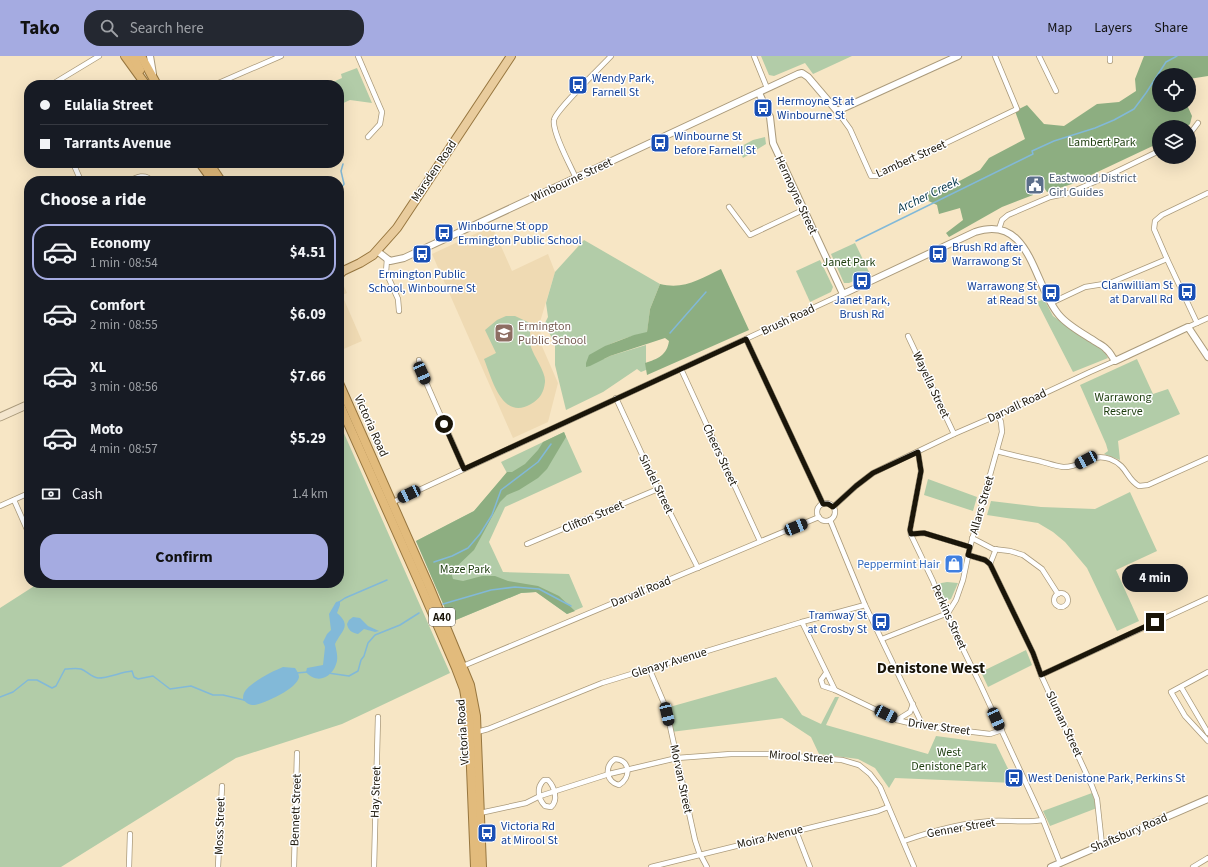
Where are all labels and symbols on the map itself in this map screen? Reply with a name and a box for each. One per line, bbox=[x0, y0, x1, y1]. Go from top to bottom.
place label: Wendy Park, Farnell St bbox=[592, 70, 654, 101]
bus stop icon: Wendy Park, Farnell St bbox=[567, 74, 589, 96]
place label: Hermoyne St at Winbourne St bbox=[777, 93, 854, 124]
bus stop icon: Hermoyne St at Winbourne St bbox=[752, 97, 774, 119]
place label: Winbourne St before Farnell St bbox=[674, 128, 756, 159]
bus stop icon: Winbourne St before Farnell St bbox=[649, 132, 671, 154]
park label: Lambert Park bbox=[1068, 134, 1136, 151]
street label: Lambert Street bbox=[873, 136, 949, 182]
street label: Marsden Road bbox=[407, 137, 461, 205]
street label: Hermoyne Street bbox=[770, 153, 822, 237]
street label: Winbourne Street bbox=[529, 154, 615, 206]
place label: Eastwood District Girl Guides bbox=[1049, 170, 1137, 201]
water label: Archer Creek bbox=[893, 172, 963, 218]
public building icon: Eastwood District Girl Guides bbox=[1024, 174, 1046, 196]
place label: Winbourne St opp Ermington Public School bbox=[458, 218, 582, 249]
bus stop icon: Winbourne St opp Ermington Public School bbox=[433, 222, 455, 244]
place label: Brush Rd after Warrawong St bbox=[952, 239, 1023, 270]
bus stop icon: Ermington Public School, Winbourne St bbox=[411, 243, 433, 265]
bus stop icon: Brush Rd after Warrawong St bbox=[927, 243, 949, 265]
park label: Janet Park bbox=[822, 254, 876, 271]
place label: Ermington Public School, Winbourne St bbox=[368, 266, 476, 297]
bus stop icon: Janet Park, Brush Rd bbox=[851, 270, 873, 292]
place label: Clanwilliam St at Darvall Rd bbox=[1101, 277, 1173, 308]
place label: Warrawong St at Read St bbox=[967, 278, 1037, 309]
bus stop icon: Clanwilliam St at Darvall Rd bbox=[1176, 281, 1198, 303]
bus stop icon: Warrawong St at Read St bbox=[1040, 282, 1062, 304]
place label: Janet Park, Brush Rd bbox=[834, 292, 890, 323]
street label: Brush Road bbox=[758, 300, 818, 340]
place label: Ermington Public School bbox=[518, 318, 586, 349]
school or university icon: Ermington Public School bbox=[493, 322, 515, 344]
street label: Wayella Street bbox=[908, 349, 954, 421]
car bbox=[412, 360, 432, 386]
street label: Darvall Road bbox=[985, 385, 1049, 427]
park label: Warrawong Reserve bbox=[1094, 389, 1152, 420]
street label: Victoria Road bbox=[350, 392, 392, 460]
route start bbox=[435, 415, 453, 433]
street label: Cheers Street bbox=[698, 421, 742, 489]
car bbox=[1073, 449, 1099, 471]
street label: Sindel Street bbox=[634, 451, 678, 517]
street label: Allars Street bbox=[966, 474, 998, 536]
car bbox=[396, 483, 422, 505]
street label: Clifton Street bbox=[560, 496, 626, 538]
car bbox=[783, 517, 809, 537]
shop icon: Peppermint Hair bbox=[943, 553, 965, 575]
place label: Peppermint Hair bbox=[857, 556, 941, 573]
park label: Maze Park bbox=[440, 561, 490, 578]
callout: 4 min bbox=[1122, 564, 1188, 592]
street label: Darvall Road bbox=[608, 572, 674, 612]
street label: Perkins Street bbox=[927, 582, 971, 652]
place label: Tramway St at Crosby St bbox=[807, 607, 867, 638]
road number: A40 bbox=[429, 608, 455, 626]
bus stop icon: Tramway St at Crosby St bbox=[870, 611, 892, 633]
route end bbox=[1146, 613, 1164, 631]
street label: Glenayr Avenue bbox=[629, 643, 709, 683]
district label: Denistone West bbox=[877, 657, 985, 679]
street label: Sluman Street bbox=[1041, 688, 1087, 760]
street label: Victoria Road bbox=[452, 698, 474, 766]
car bbox=[658, 701, 676, 727]
car bbox=[873, 703, 899, 725]
car bbox=[986, 706, 1006, 732]
street label: Driver Street bbox=[907, 714, 971, 740]
street label: Morvan Street bbox=[665, 743, 697, 815]
park label: West Denistone Park bbox=[911, 744, 987, 775]
street label: Mirool Street bbox=[768, 746, 834, 768]
street label: Hay Street bbox=[367, 766, 385, 818]
bus stop icon: West Denistone Park, Perkins St bbox=[1003, 767, 1025, 789]
place label: West Denistone Park, Perkins St bbox=[1028, 770, 1185, 787]
street label: Bennett Street bbox=[286, 774, 306, 846]
street label: Moss Street bbox=[210, 797, 230, 855]
street label: Shaftsbury Road bbox=[1088, 809, 1170, 857]
street label: Genner Street bbox=[926, 814, 996, 842]
place label: Victoria Rd at Mirool St bbox=[501, 818, 558, 849]
street label: Moira Avenue bbox=[735, 821, 805, 853]
bus stop icon: Victoria Rd at Mirool St bbox=[476, 822, 498, 844]

